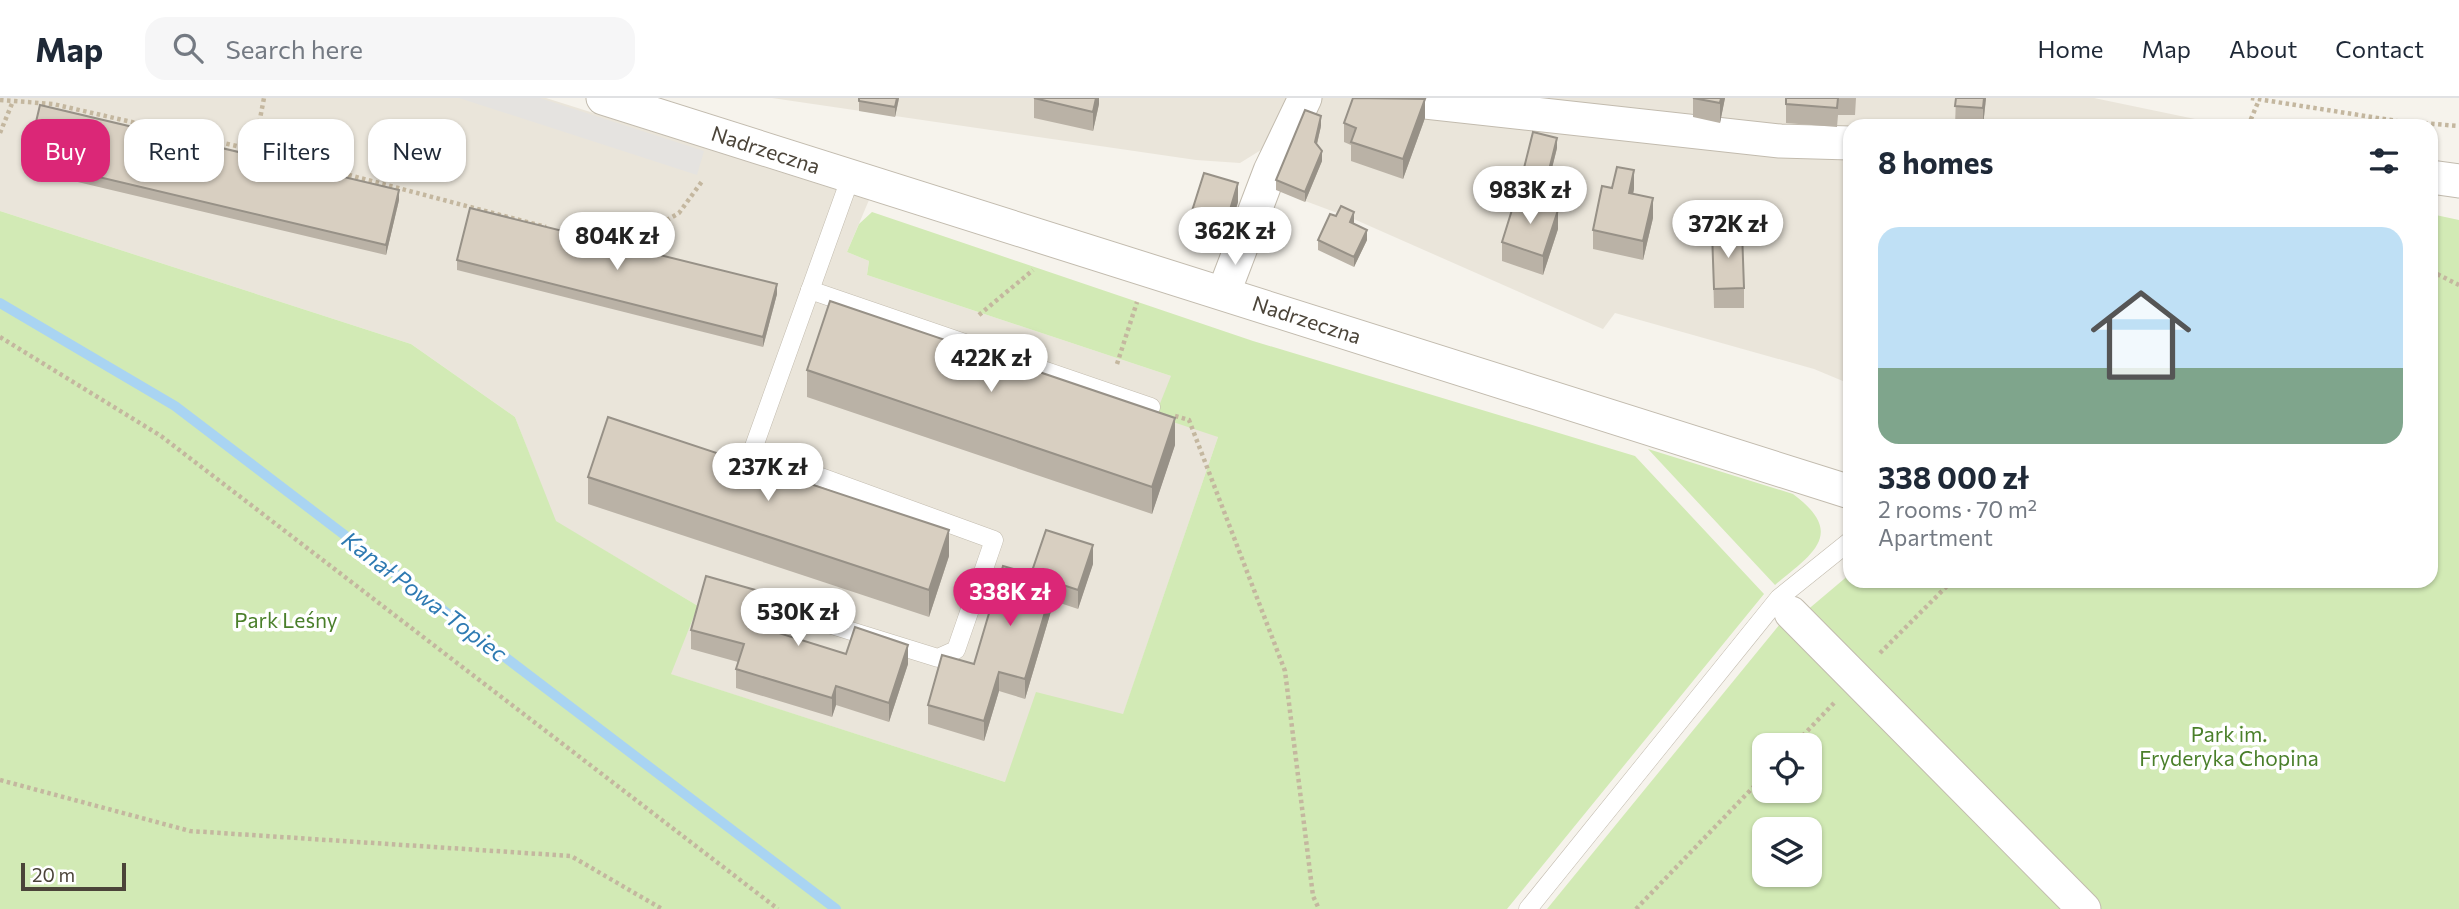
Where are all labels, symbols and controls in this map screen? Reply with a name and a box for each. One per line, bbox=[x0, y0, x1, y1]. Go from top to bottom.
search box bbox=[145, 17, 635, 80]
text: Map bbox=[35, 28, 103, 69]
icon: search bbox=[169, 29, 207, 67]
text: Search here bbox=[225, 33, 363, 64]
text: Home bbox=[2038, 34, 2104, 63]
text: Map bbox=[2142, 34, 2191, 63]
text: About bbox=[2229, 34, 2297, 63]
text: Contact bbox=[2335, 34, 2424, 63]
chip: Buy bbox=[21, 119, 110, 182]
chip: Rent bbox=[124, 119, 224, 182]
chip: Filters bbox=[238, 119, 354, 182]
chip: New bbox=[368, 119, 466, 182]
street label: Nadrzeczna bbox=[709, 120, 823, 178]
icon: filters bbox=[2365, 142, 2403, 180]
text: 8 homes bbox=[1878, 143, 1994, 180]
pin: 983K zł bbox=[1465, 166, 1595, 226]
text: 983K zł bbox=[1489, 175, 1571, 203]
pin: 372K zł bbox=[1663, 200, 1793, 260]
pin: 362K zł bbox=[1170, 208, 1300, 267]
text: 372K zł bbox=[1688, 209, 1768, 237]
pin: 804K zł bbox=[552, 212, 682, 272]
text: 362K zł bbox=[1194, 216, 1276, 244]
text: 804K zł bbox=[575, 221, 659, 249]
icon: home bbox=[2078, 272, 2204, 398]
street label: Nadrzeczna bbox=[1250, 290, 1364, 348]
pin: 422K zł bbox=[926, 334, 1056, 394]
text: 422K zł bbox=[951, 343, 1031, 371]
pin: 237K zł bbox=[703, 444, 833, 503]
text: 237K zł bbox=[728, 452, 808, 480]
text: 338 000 zł bbox=[1878, 458, 2029, 495]
text: 2 rooms · 70 m² bbox=[1878, 495, 2037, 523]
text: Apartment bbox=[1878, 523, 1993, 551]
water label: Kanał Powa-Topiec bbox=[337, 525, 513, 667]
pin: 338K zł bbox=[945, 568, 1075, 628]
text: 338K zł bbox=[969, 577, 1051, 605]
pin: 530K zł bbox=[733, 588, 863, 648]
text: 530K zł bbox=[757, 597, 839, 625]
park label: Park Leśny bbox=[234, 607, 338, 632]
park label: Park im. Fryderyka Chopina bbox=[2139, 721, 2319, 770]
map controls bbox=[1752, 733, 1822, 887]
button: locate bbox=[1752, 733, 1822, 803]
button: layers bbox=[1752, 817, 1822, 887]
scale bar bbox=[21, 860, 126, 892]
text: 20 m bbox=[32, 863, 75, 886]

